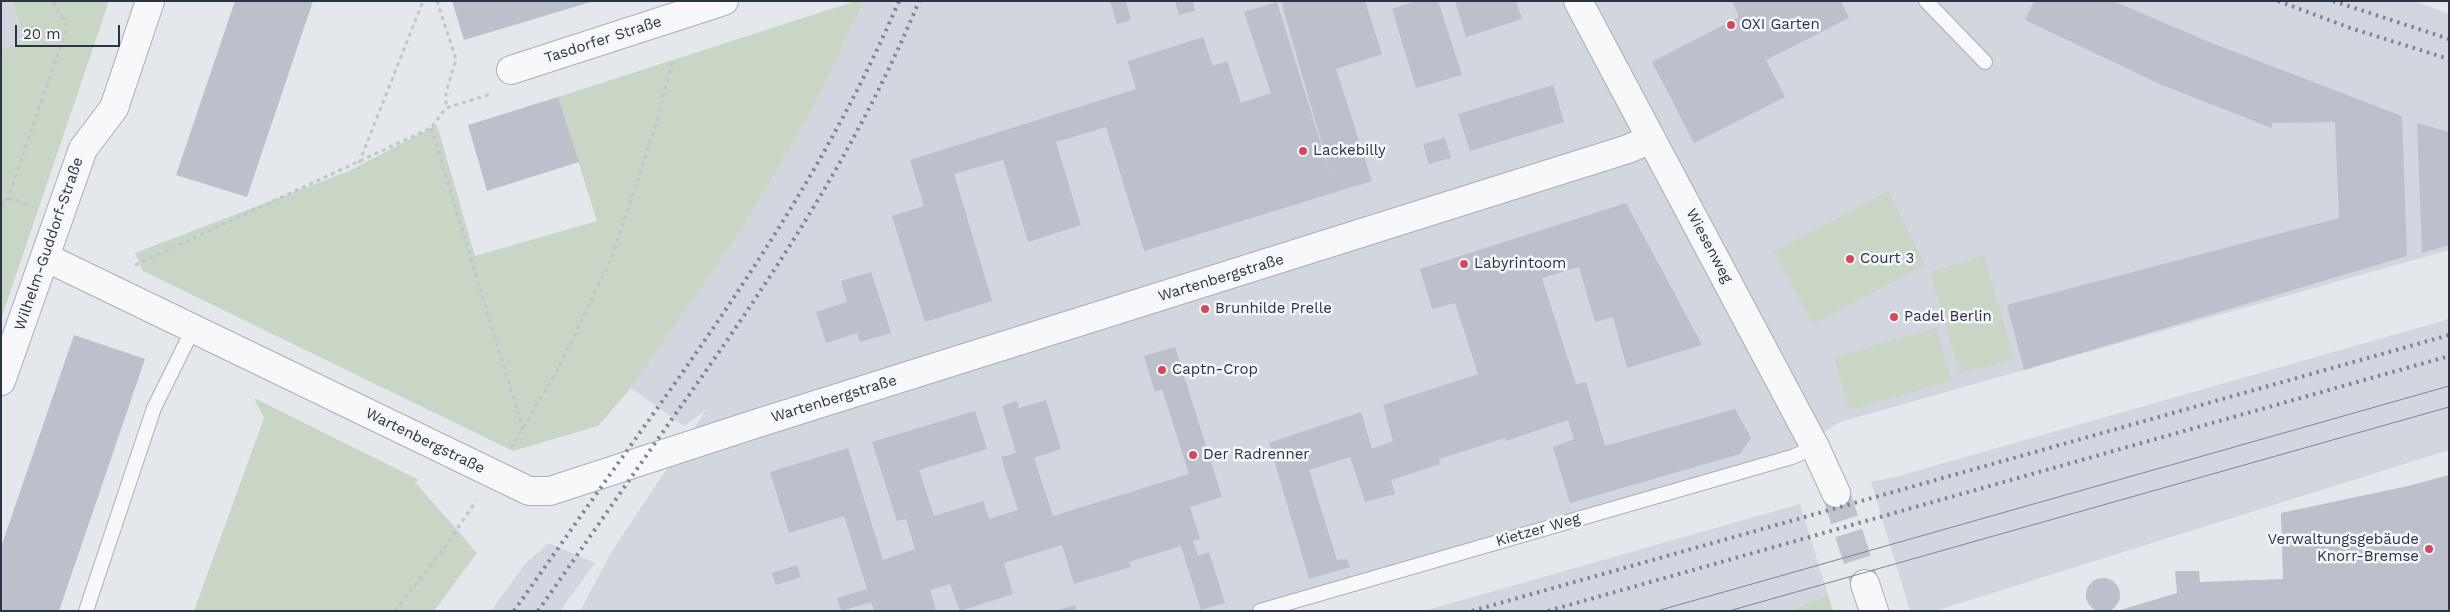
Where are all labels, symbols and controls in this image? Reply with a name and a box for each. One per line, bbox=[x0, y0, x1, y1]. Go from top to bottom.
street label: Tasdorfer Straße bbox=[542, 13, 664, 67]
scale bar bbox=[18, 15, 122, 47]
place label: OXI Garten bbox=[1741, 16, 1820, 34]
marker: OXI Garten bbox=[1725, 19, 1737, 31]
text: 20 m bbox=[23, 25, 61, 43]
place label: Lackebilly bbox=[1313, 142, 1386, 160]
marker: Lackebilly bbox=[1297, 145, 1309, 157]
street label: Wilhelm-Guddorf-Straße bbox=[11, 155, 87, 333]
street label: Wiesenweg bbox=[1682, 206, 1736, 286]
street label: Wartenbergstraße bbox=[1156, 250, 1286, 306]
place label: Court 3 bbox=[1860, 250, 1914, 268]
marker: Court 3 bbox=[1844, 253, 1856, 265]
place label: Labyrintoom bbox=[1474, 255, 1566, 273]
marker: Labyrintoom bbox=[1458, 258, 1470, 270]
place label: Brunhilde Prelle bbox=[1215, 300, 1332, 318]
marker: Brunhilde Prelle bbox=[1199, 303, 1211, 315]
place label: Padel Berlin bbox=[1904, 308, 1992, 326]
marker: Padel Berlin bbox=[1888, 311, 1900, 323]
place label: Captn-Crop bbox=[1172, 361, 1258, 379]
marker: Captn-Crop bbox=[1156, 364, 1168, 376]
street label: Wartenbergstraße bbox=[769, 371, 899, 427]
street label: Wartenbergstraße bbox=[362, 404, 488, 478]
place label: Der Radrenner bbox=[1203, 446, 1309, 464]
marker: Der Radrenner bbox=[1187, 449, 1199, 461]
street label: Kietzer Weg bbox=[1494, 509, 1582, 551]
place label: Verwaltungsgebäude Knorr-Bremse bbox=[2267, 531, 2419, 566]
marker: Verwaltungsgebäude Knorr-Bremse bbox=[2423, 543, 2435, 555]

